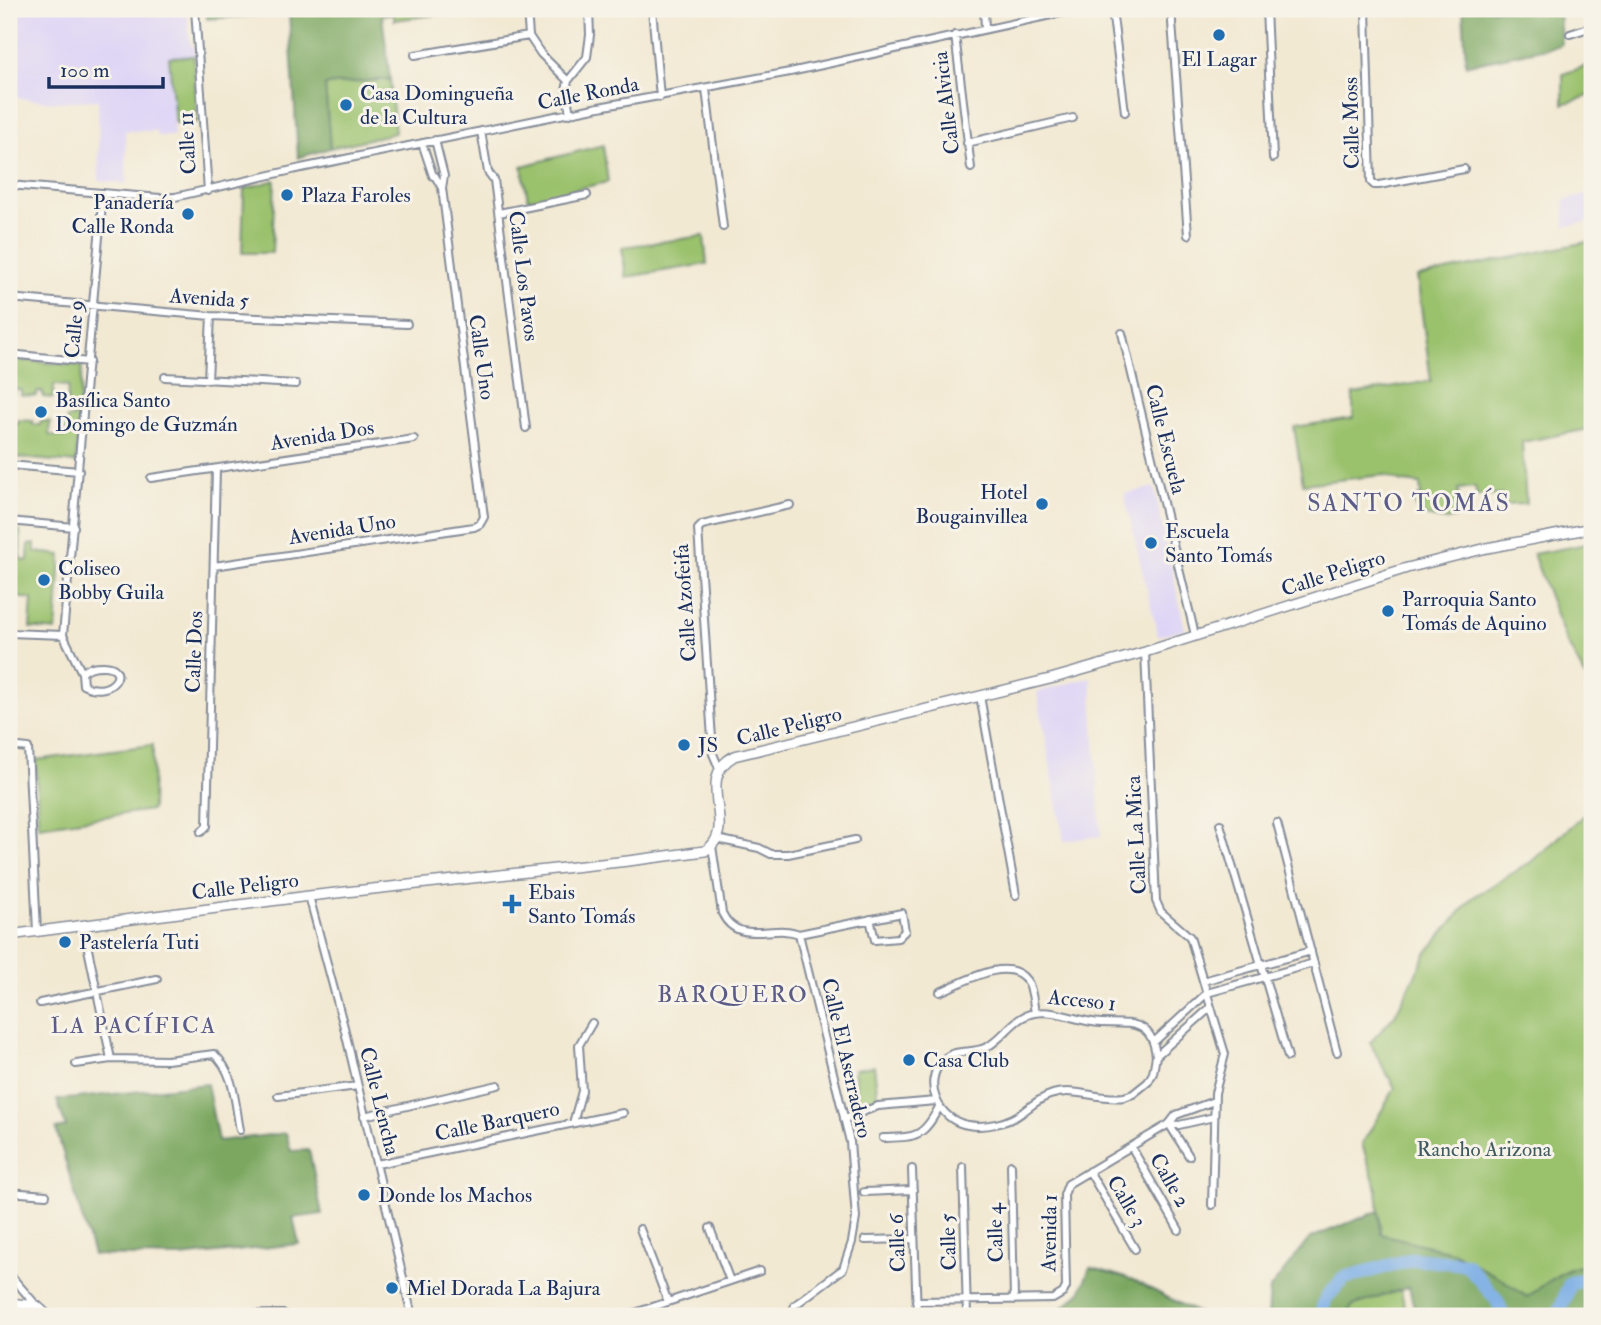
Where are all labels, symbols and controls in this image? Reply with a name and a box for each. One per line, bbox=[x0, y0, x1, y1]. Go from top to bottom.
marker: El Lagar bbox=[1211, 27, 1227, 43]
scale bar bbox=[49, 46, 163, 90]
place label: El Lagar bbox=[1181, 46, 1257, 73]
street label: Calle Alvicia bbox=[927, 49, 966, 156]
text: 100 m bbox=[60, 57, 110, 84]
street label: Calle Ronda bbox=[535, 70, 641, 117]
street label: Calle Moss bbox=[1337, 77, 1366, 169]
place label: Casa Domingueña de la Cultura bbox=[360, 80, 514, 131]
marker: Casa Domingueña de la Cultura bbox=[338, 97, 354, 113]
street label: Calle 11 bbox=[172, 111, 203, 175]
place label: Plaza Faroles bbox=[301, 182, 411, 209]
marker: Plaza Faroles bbox=[279, 187, 295, 203]
place label: Panadería Calle Ronda bbox=[72, 189, 174, 240]
marker: Panadería Calle Ronda bbox=[180, 206, 196, 222]
street label: Calle Los Pavos bbox=[502, 209, 545, 343]
street label: Avenida 5 bbox=[167, 282, 250, 315]
street label: Calle 9 bbox=[58, 299, 90, 359]
street label: Calle Uno bbox=[462, 313, 501, 401]
street label: Calle Escuela bbox=[1139, 381, 1192, 497]
place label: Basílica Santo Domingo de Guzmán bbox=[55, 387, 238, 438]
marker: Basílica Santo Domingo de Guzmán bbox=[33, 404, 49, 420]
street label: Avenida Dos bbox=[267, 414, 376, 457]
place label: Hotel Bougainvillea bbox=[915, 479, 1029, 530]
district label: SANTO TOMÁS bbox=[1307, 487, 1511, 519]
marker: Hotel Bougainvillea bbox=[1034, 496, 1050, 512]
street label: Avenida Uno bbox=[286, 508, 398, 551]
place label: Escuela Santo Tomás bbox=[1165, 518, 1272, 569]
marker: Escuela Santo Tomás bbox=[1143, 535, 1159, 551]
street label: Calle Azofeifa bbox=[668, 543, 703, 663]
street label: Calle Peligro bbox=[1278, 544, 1388, 603]
place label: Coliseo Bobby Guila bbox=[58, 555, 165, 606]
marker: Coliseo Bobby Guila bbox=[36, 572, 52, 588]
place label: Parroquia Santo Tomás de Aquino bbox=[1402, 586, 1547, 637]
marker: Parroquia Santo Tomás de Aquino bbox=[1380, 603, 1396, 619]
street label: Calle Dos bbox=[180, 610, 209, 694]
street label: Calle Peligro bbox=[734, 700, 845, 753]
place label: JS bbox=[697, 732, 718, 759]
marker: JS bbox=[676, 737, 692, 753]
street label: Calle La Mica bbox=[1120, 774, 1153, 895]
street label: Calle Peligro bbox=[190, 867, 300, 906]
place label: Ebais Santo Tomás bbox=[528, 879, 635, 930]
marker: Ebais Santo Tomás bbox=[502, 894, 522, 914]
place label: Pastelería Tuti bbox=[79, 929, 200, 956]
marker: Pastelería Tuti bbox=[57, 934, 73, 950]
street label: Calle El Aserradero bbox=[815, 976, 878, 1141]
district label: BARQUERO bbox=[657, 980, 809, 1009]
street label: Acceso 1 bbox=[1046, 983, 1117, 1017]
district label: LA PACÍFICA bbox=[51, 1011, 217, 1040]
street label: Calle Lencha bbox=[353, 1044, 406, 1158]
place label: Casa Club bbox=[923, 1047, 1009, 1074]
marker: Casa Club bbox=[901, 1052, 917, 1068]
street label: Calle Barquero bbox=[432, 1095, 562, 1148]
park label: Rancho Arizona bbox=[1417, 1136, 1552, 1163]
street label: Calle 2 bbox=[1143, 1148, 1196, 1212]
street label: Calle 3 bbox=[1101, 1170, 1153, 1232]
place label: Donde los Machos bbox=[378, 1182, 532, 1209]
marker: Donde los Machos bbox=[356, 1187, 372, 1203]
street label: Avenida 1 bbox=[1035, 1194, 1064, 1273]
street label: Calle 4 bbox=[981, 1201, 1010, 1263]
street label: Calle 6 bbox=[883, 1212, 912, 1273]
street label: Calle 5 bbox=[934, 1212, 963, 1271]
place label: Miel Dorada La Bajura bbox=[406, 1275, 601, 1302]
marker: Miel Dorada La Bajura bbox=[384, 1280, 400, 1296]

